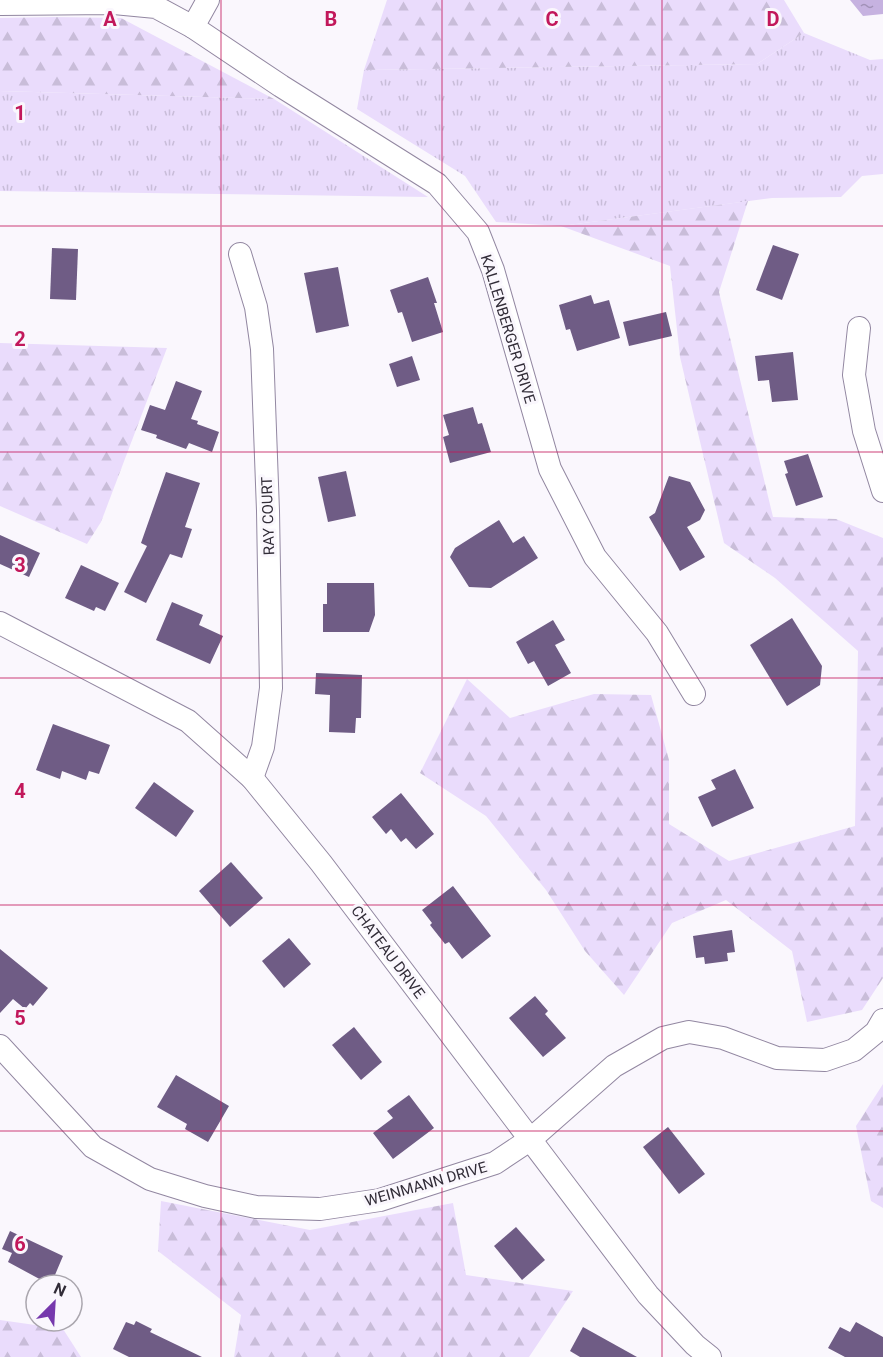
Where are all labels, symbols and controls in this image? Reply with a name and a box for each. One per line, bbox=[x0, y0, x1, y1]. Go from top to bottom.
text: A bbox=[103, 7, 117, 31]
text: B bbox=[325, 7, 337, 31]
text: C bbox=[545, 7, 559, 31]
text: D bbox=[767, 7, 780, 31]
text: 1 bbox=[14, 101, 26, 125]
street label: KALLENBERGER DRIVE bbox=[477, 252, 539, 406]
text: 2 bbox=[14, 327, 26, 351]
street label: RAY COURT bbox=[258, 476, 278, 556]
text: 3 bbox=[14, 553, 26, 577]
text: 4 bbox=[14, 779, 26, 803]
street label: CHATEAU DRIVE bbox=[347, 902, 429, 1002]
text: 5 bbox=[14, 1006, 26, 1030]
street label: WEINMANN DRIVE bbox=[363, 1158, 489, 1210]
text: 6 bbox=[14, 1232, 26, 1256]
north arrow bbox=[24, 1273, 84, 1333]
text: N bbox=[51, 1279, 69, 1301]

